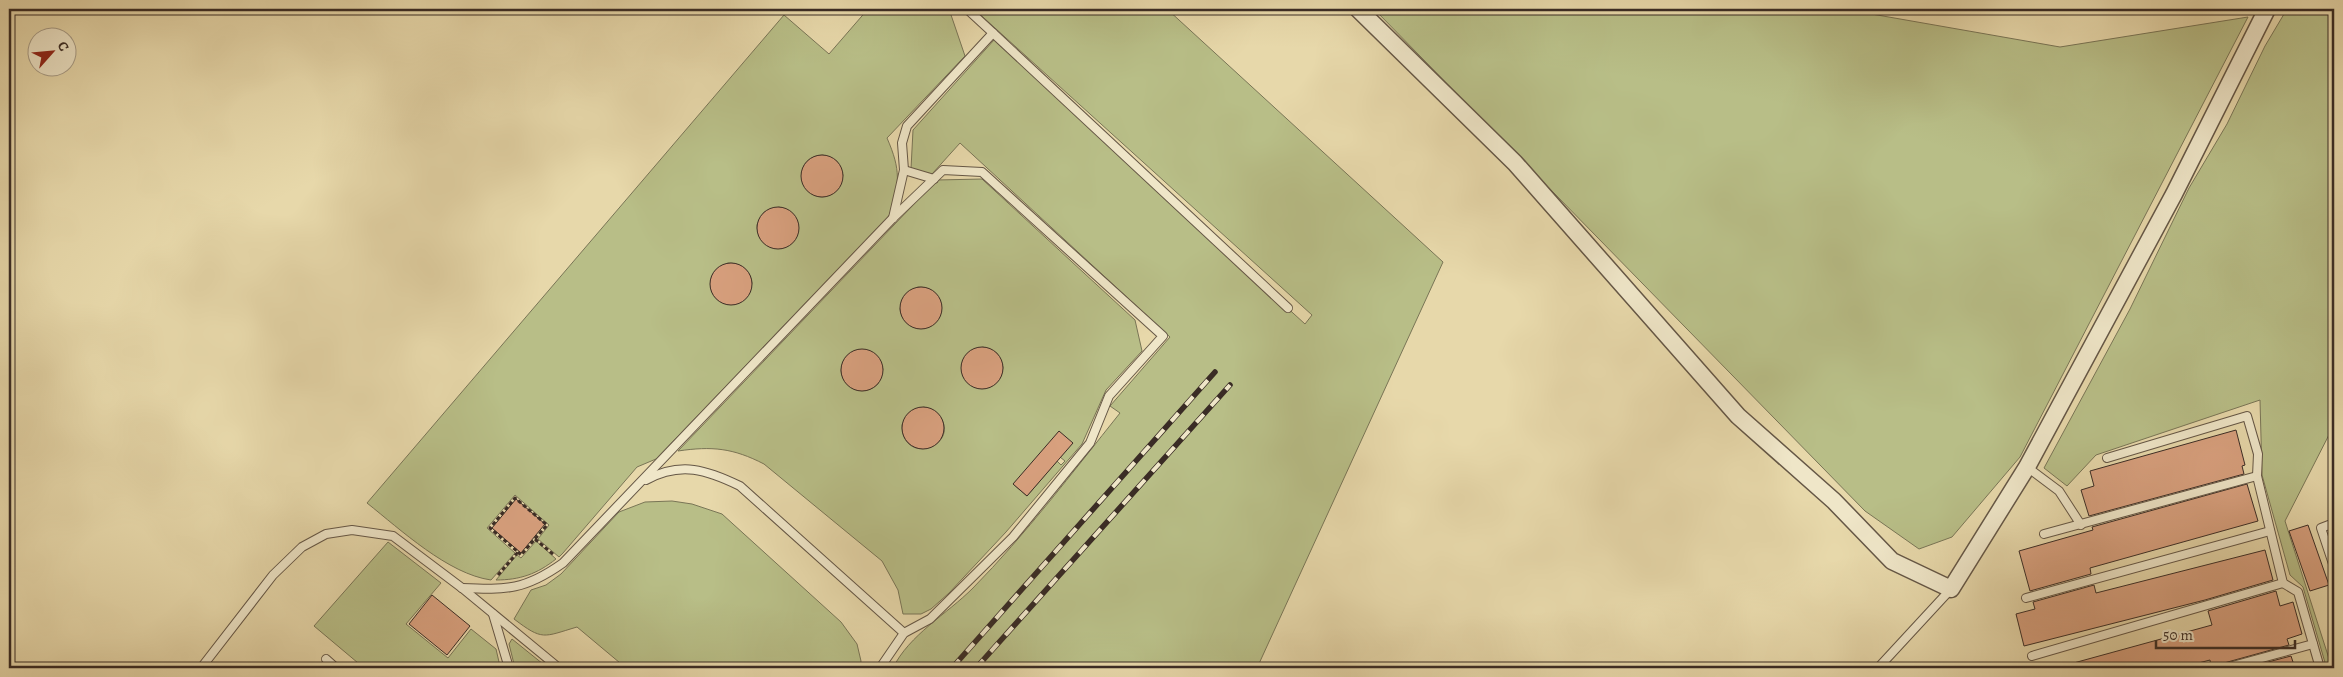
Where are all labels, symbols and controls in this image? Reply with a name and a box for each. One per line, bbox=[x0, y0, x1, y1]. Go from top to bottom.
north arrow bbox=[28, 28, 78, 78]
text: С bbox=[53, 38, 74, 55]
scale bar bbox=[2156, 617, 2294, 649]
text: 50 m bbox=[2163, 625, 2193, 645]

